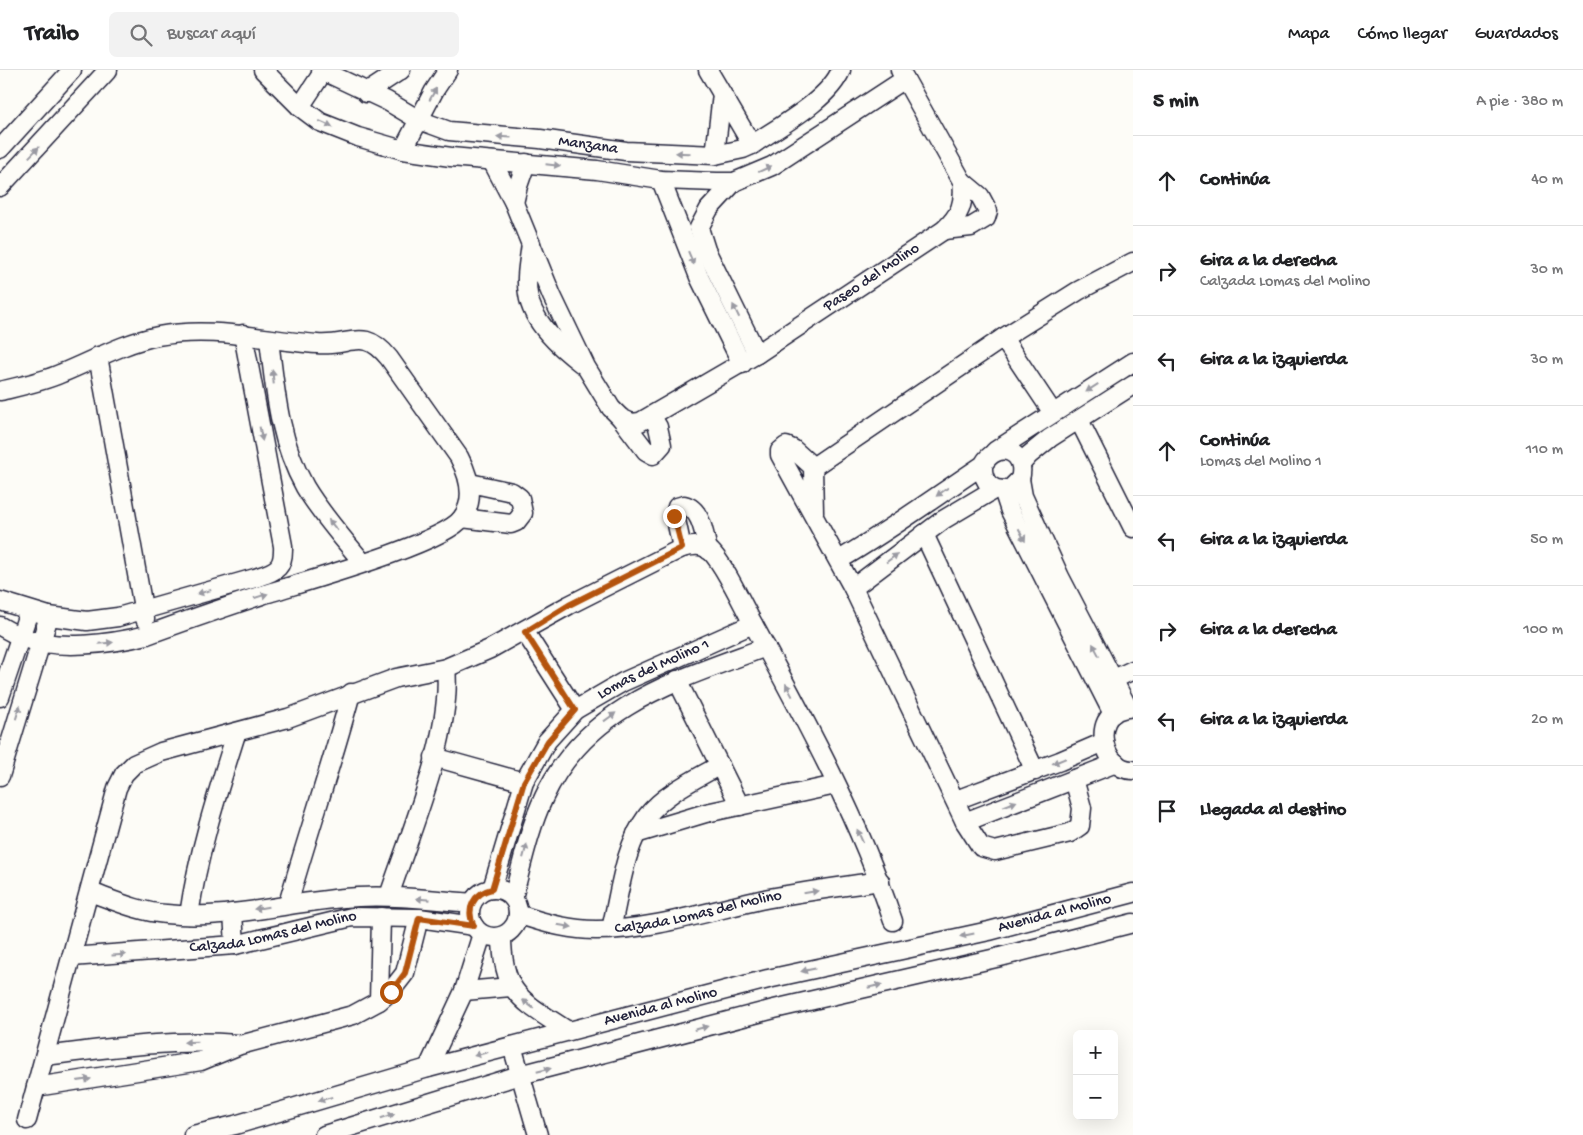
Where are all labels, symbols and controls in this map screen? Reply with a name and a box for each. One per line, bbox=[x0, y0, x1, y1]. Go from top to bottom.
search box bbox=[109, 12, 459, 57]
text: Trailo bbox=[25, 20, 79, 49]
icon: search bbox=[127, 21, 155, 49]
text: Buscar aquí bbox=[167, 23, 256, 46]
text: Mapa bbox=[1288, 24, 1329, 45]
text: Cómo llegar bbox=[1357, 24, 1447, 45]
text: Guardados bbox=[1475, 24, 1558, 45]
one-way arrow bbox=[428, 87, 437, 100]
text: 5 min bbox=[1153, 90, 1198, 115]
text: A pie · 380 m bbox=[1476, 93, 1563, 112]
one-way arrow bbox=[319, 121, 333, 129]
one-way arrow bbox=[495, 132, 511, 140]
street label: Manzana bbox=[557, 132, 620, 159]
one-way arrow bbox=[28, 146, 40, 158]
one-way arrow bbox=[674, 149, 690, 157]
one-way arrow bbox=[546, 162, 562, 170]
one-way arrow bbox=[758, 165, 772, 173]
icon: ahead bbox=[1153, 167, 1181, 195]
text: Continúa bbox=[1200, 169, 1270, 192]
text: 40 m bbox=[1531, 171, 1563, 190]
street label: Paseo del Molino bbox=[819, 239, 923, 317]
text: Gira a la derecha bbox=[1200, 250, 1337, 273]
one-way arrow bbox=[688, 251, 696, 265]
icon: right bbox=[1153, 257, 1181, 285]
text: 30 m bbox=[1530, 261, 1563, 280]
text: Calzada Lomas del Molino bbox=[1200, 273, 1370, 292]
one-way arrow bbox=[732, 304, 740, 318]
icon: left bbox=[1153, 347, 1181, 375]
text: Gira a la izquierda bbox=[1200, 349, 1347, 372]
text: 30 m bbox=[1530, 351, 1563, 370]
one-way arrow bbox=[269, 368, 277, 384]
one-way arrow bbox=[1085, 383, 1098, 393]
one-way arrow bbox=[257, 426, 265, 441]
text: Continúa bbox=[1200, 430, 1270, 453]
icon: ahead bbox=[1153, 437, 1181, 465]
text: 110 m bbox=[1526, 441, 1563, 460]
text: Lomas del Molino 1 bbox=[1200, 453, 1322, 472]
one-way arrow bbox=[936, 487, 949, 497]
route end bbox=[663, 505, 686, 528]
one-way arrow bbox=[327, 519, 338, 532]
icon: left bbox=[1153, 527, 1181, 555]
one-way arrow bbox=[1018, 528, 1026, 542]
text: Gira a la izquierda bbox=[1200, 529, 1347, 552]
text: 50 m bbox=[1530, 531, 1563, 550]
one-way arrow bbox=[885, 553, 899, 563]
one-way arrow bbox=[196, 588, 212, 596]
one-way arrow bbox=[253, 591, 268, 599]
icon: right bbox=[1153, 617, 1181, 645]
text: Gira a la derecha bbox=[1200, 619, 1337, 642]
text: 100 m bbox=[1523, 621, 1563, 640]
street label: Lomas del Molino 1 bbox=[594, 635, 713, 704]
one-way arrow bbox=[98, 638, 114, 646]
one-way arrow bbox=[1092, 643, 1100, 657]
one-way arrow bbox=[785, 683, 793, 697]
one-way arrow bbox=[15, 704, 23, 719]
icon: left bbox=[1153, 707, 1181, 735]
text: Gira a la izquierda bbox=[1200, 709, 1347, 732]
text: 20 m bbox=[1531, 711, 1563, 730]
one-way arrow bbox=[603, 712, 617, 722]
one-way arrow bbox=[1052, 758, 1066, 766]
icon: arrive bbox=[1153, 797, 1181, 825]
text: Llegada al destino bbox=[1200, 799, 1346, 822]
one-way arrow bbox=[1003, 800, 1018, 807]
one-way arrow bbox=[855, 829, 863, 843]
one-way arrow bbox=[522, 844, 530, 859]
street label: Calzada Lomas del Molino bbox=[614, 887, 783, 939]
one-way arrow bbox=[804, 888, 820, 896]
street label: Avenida al Molino bbox=[996, 890, 1113, 938]
one-way arrow bbox=[415, 895, 431, 903]
one-way arrow bbox=[253, 905, 269, 913]
street label: Calzada Lomas del Molino bbox=[189, 907, 357, 958]
one-way arrow bbox=[558, 923, 574, 931]
one-way arrow bbox=[959, 932, 975, 940]
one-way arrow bbox=[111, 950, 127, 958]
one-way arrow bbox=[801, 966, 816, 974]
route start bbox=[380, 981, 403, 1004]
one-way arrow bbox=[868, 981, 884, 989]
street label: Avenida al Molino bbox=[602, 983, 719, 1031]
one-way arrow bbox=[522, 998, 535, 1009]
one-way arrow bbox=[693, 1024, 708, 1032]
map controls bbox=[1073, 1030, 1118, 1120]
button: + bbox=[1073, 1030, 1118, 1075]
one-way arrow bbox=[183, 1038, 199, 1046]
one-way arrow bbox=[474, 1050, 489, 1058]
one-way arrow bbox=[536, 1066, 551, 1074]
button: − bbox=[1073, 1075, 1118, 1120]
one-way arrow bbox=[77, 1076, 93, 1084]
one-way arrow bbox=[318, 1095, 333, 1103]
one-way arrow bbox=[380, 1111, 395, 1119]

